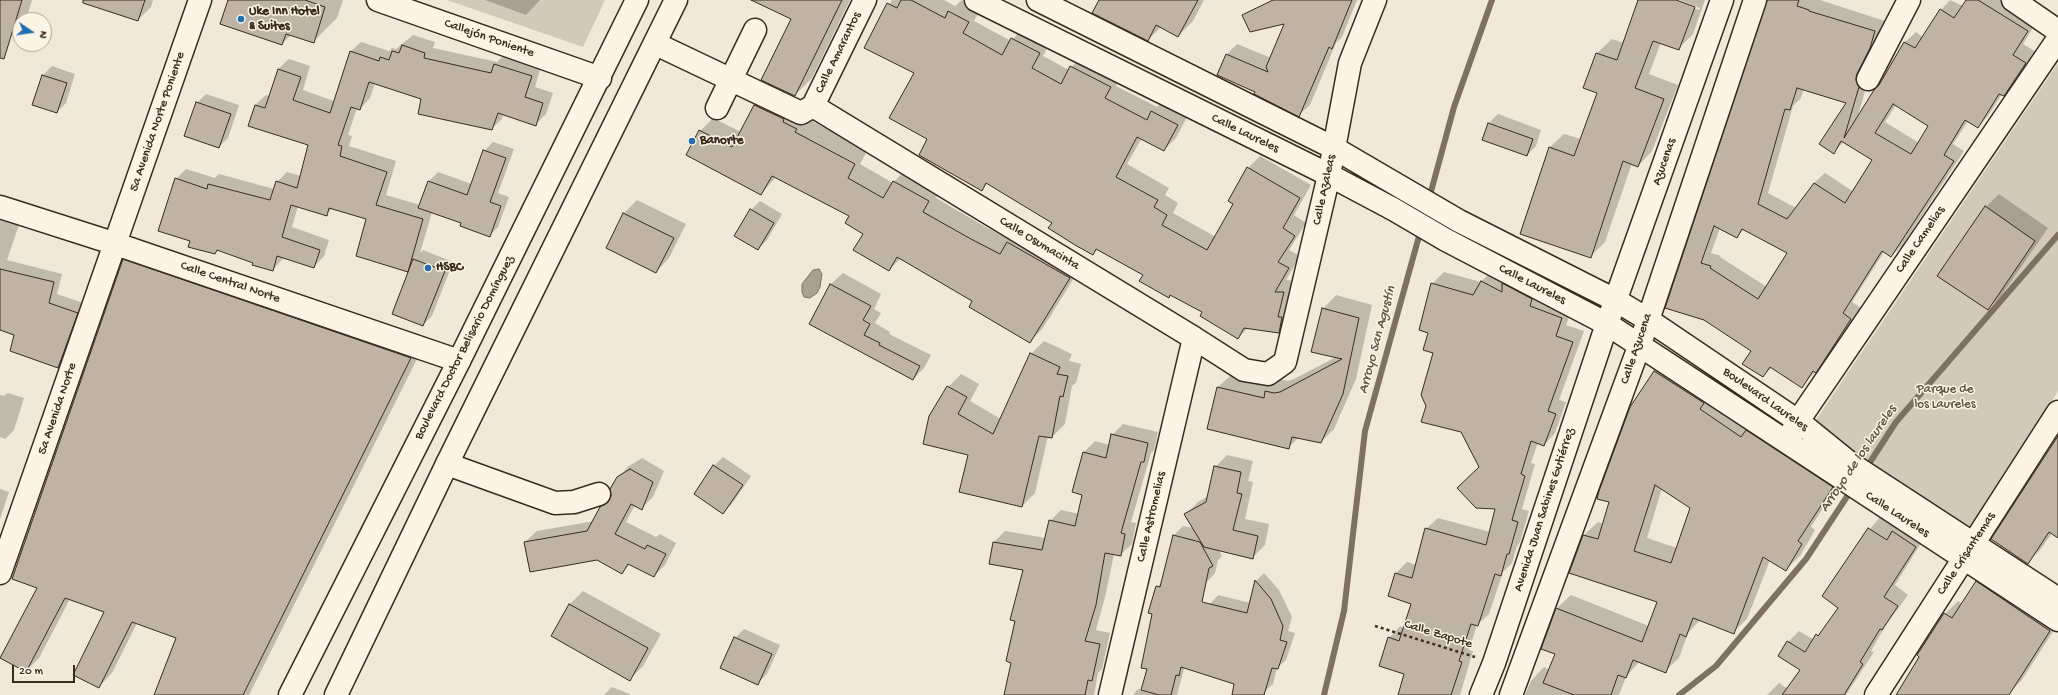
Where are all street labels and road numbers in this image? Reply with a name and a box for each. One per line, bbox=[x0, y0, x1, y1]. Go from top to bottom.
street label: Calle Amarantos bbox=[813, 10, 865, 96]
street label: Callejón Poniente bbox=[442, 16, 536, 62]
street label: 5a Avenida Norte Poniente bbox=[127, 50, 189, 194]
street label: Calle Laureles bbox=[1209, 111, 1281, 157]
street label: Azucenas bbox=[1650, 136, 1680, 188]
street label: Calle Azaleas bbox=[1310, 153, 1340, 227]
street label: Calle Camelias bbox=[1893, 203, 1949, 277]
street label: Calle Osumacinta bbox=[996, 214, 1082, 274]
street label: Boulevard Doctor Belisario Domínguez bbox=[412, 253, 518, 443]
street label: Calle Central Norte bbox=[178, 259, 282, 307]
street label: Calle Laureles bbox=[1496, 261, 1568, 309]
street label: Calle Azucena bbox=[1618, 312, 1656, 386]
street label: 5a Avenida Norte bbox=[35, 361, 81, 457]
street label: Boulevard Laureles bbox=[1719, 365, 1811, 435]
street label: Avenida Juan Sabines Gutiérrez bbox=[1511, 426, 1579, 594]
street label: Calle Astromelias bbox=[1134, 470, 1170, 564]
street label: Calle Laureles bbox=[1862, 488, 1932, 542]
street label: Calle Crisantemas bbox=[1934, 510, 2000, 598]
street label: Calle Zapote bbox=[1402, 617, 1474, 653]

